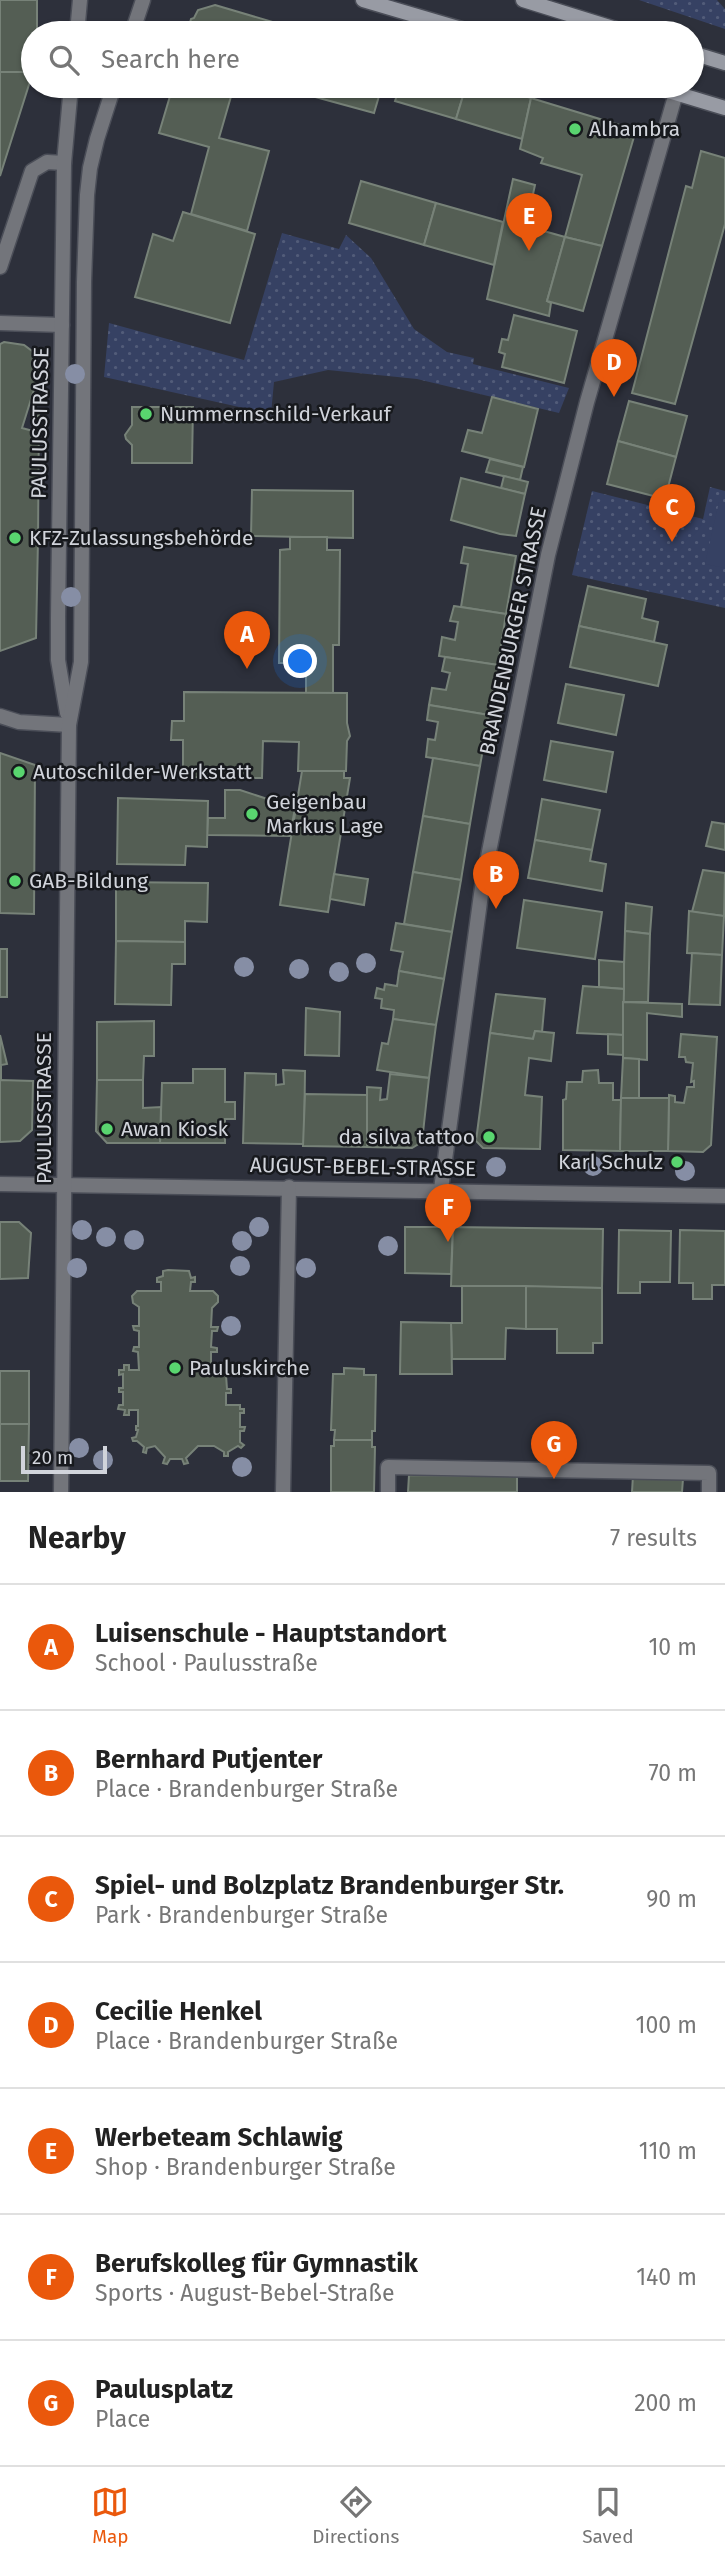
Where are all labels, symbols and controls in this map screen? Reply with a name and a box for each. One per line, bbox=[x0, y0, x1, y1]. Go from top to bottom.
search box bbox=[21, 21, 704, 98]
icon: search bbox=[45, 41, 83, 79]
text: Search here bbox=[101, 44, 240, 75]
place label: Alhambra bbox=[589, 116, 680, 142]
marker: Alhambra bbox=[567, 121, 583, 137]
pin: E bbox=[506, 193, 552, 251]
pin: D bbox=[591, 339, 637, 397]
street label: PAULUSSTRASSE bbox=[26, 347, 54, 499]
place label: Nummernschild-Verkauf bbox=[160, 401, 393, 427]
marker: Nummernschild-Verkauf bbox=[138, 406, 154, 422]
pin: C bbox=[649, 484, 695, 542]
street label: BRANDENBURGER STRASSE bbox=[474, 504, 552, 758]
place label: KFZ-Zulassungsbehörde bbox=[29, 525, 253, 551]
marker: KFZ-Zulassungsbehörde bbox=[7, 530, 23, 546]
pin: A bbox=[224, 611, 270, 669]
your location bbox=[283, 644, 317, 678]
place label: Autoschilder-Werkstatt bbox=[33, 759, 252, 785]
marker: Autoschilder-Werkstatt bbox=[11, 764, 27, 780]
place label: Geigenbau Markus Lage bbox=[266, 789, 384, 839]
marker: Geigenbau Markus Lage bbox=[244, 806, 260, 822]
pin: B bbox=[473, 851, 519, 909]
place label: GAB-Bildung bbox=[29, 868, 148, 894]
marker: GAB-Bildung bbox=[7, 873, 23, 889]
street label: PAULUSSTRASSE bbox=[31, 1032, 57, 1184]
place label: Awan Kiosk bbox=[121, 1116, 228, 1142]
marker: Awan Kiosk bbox=[99, 1121, 115, 1137]
place label: da silva tattoo bbox=[339, 1124, 475, 1150]
marker: da silva tattoo bbox=[481, 1129, 497, 1145]
place label: Karl Schulz bbox=[558, 1149, 663, 1175]
street label: AUGUST-BEBEL-STRASSE bbox=[250, 1152, 476, 1182]
marker: Karl Schulz bbox=[669, 1154, 685, 1170]
pin: F bbox=[425, 1184, 471, 1242]
place label: Pauluskirche bbox=[189, 1355, 310, 1381]
marker: Pauluskirche bbox=[167, 1360, 183, 1376]
pin: G bbox=[531, 1421, 577, 1479]
scale bar bbox=[21, 1443, 107, 1475]
text: 20 m bbox=[32, 1446, 73, 1469]
text: Nearby bbox=[28, 1520, 126, 1556]
text: 7 results bbox=[610, 1524, 697, 1552]
text: Luisenschule - Hauptstandort bbox=[95, 1618, 447, 1649]
text: A bbox=[44, 1633, 58, 1661]
text: 10 m bbox=[648, 1633, 697, 1661]
text: School · Paulusstraße bbox=[95, 1649, 318, 1677]
text: Bernhard Putjenter bbox=[95, 1744, 322, 1775]
text: B bbox=[44, 1759, 58, 1787]
text: 70 m bbox=[648, 1759, 697, 1787]
text: Place · Brandenburger Straße bbox=[95, 1775, 398, 1803]
text: Spiel- und Bolzplatz Brandenburger Str. bbox=[95, 1870, 564, 1901]
text: C bbox=[44, 1885, 58, 1913]
text: 90 m bbox=[646, 1885, 697, 1913]
text: Park · Brandenburger Straße bbox=[95, 1901, 388, 1929]
text: Cecilie Henkel bbox=[95, 1996, 262, 2027]
text: D bbox=[44, 2011, 58, 2039]
text: 100 m bbox=[636, 2011, 697, 2039]
text: Place · Brandenburger Straße bbox=[95, 2027, 398, 2055]
text: Werbeteam Schlawig bbox=[95, 2122, 343, 2153]
text: E bbox=[45, 2137, 57, 2165]
text: 110 m bbox=[639, 2137, 697, 2165]
text: Shop · Brandenburger Straße bbox=[95, 2153, 396, 2181]
text: Berufskolleg für Gymnastik bbox=[95, 2248, 418, 2279]
text: F bbox=[45, 2263, 57, 2291]
text: 140 m bbox=[636, 2263, 697, 2291]
text: Sports · August-Bebel-Straße bbox=[95, 2279, 395, 2307]
text: Paulusplatz bbox=[95, 2374, 233, 2405]
text: G bbox=[44, 2389, 58, 2417]
text: 200 m bbox=[634, 2389, 697, 2417]
text: Place bbox=[95, 2405, 150, 2433]
tab: Map bbox=[91, 2483, 129, 2548]
tab: Directions bbox=[312, 2483, 399, 2548]
tab: Saved bbox=[582, 2483, 634, 2548]

